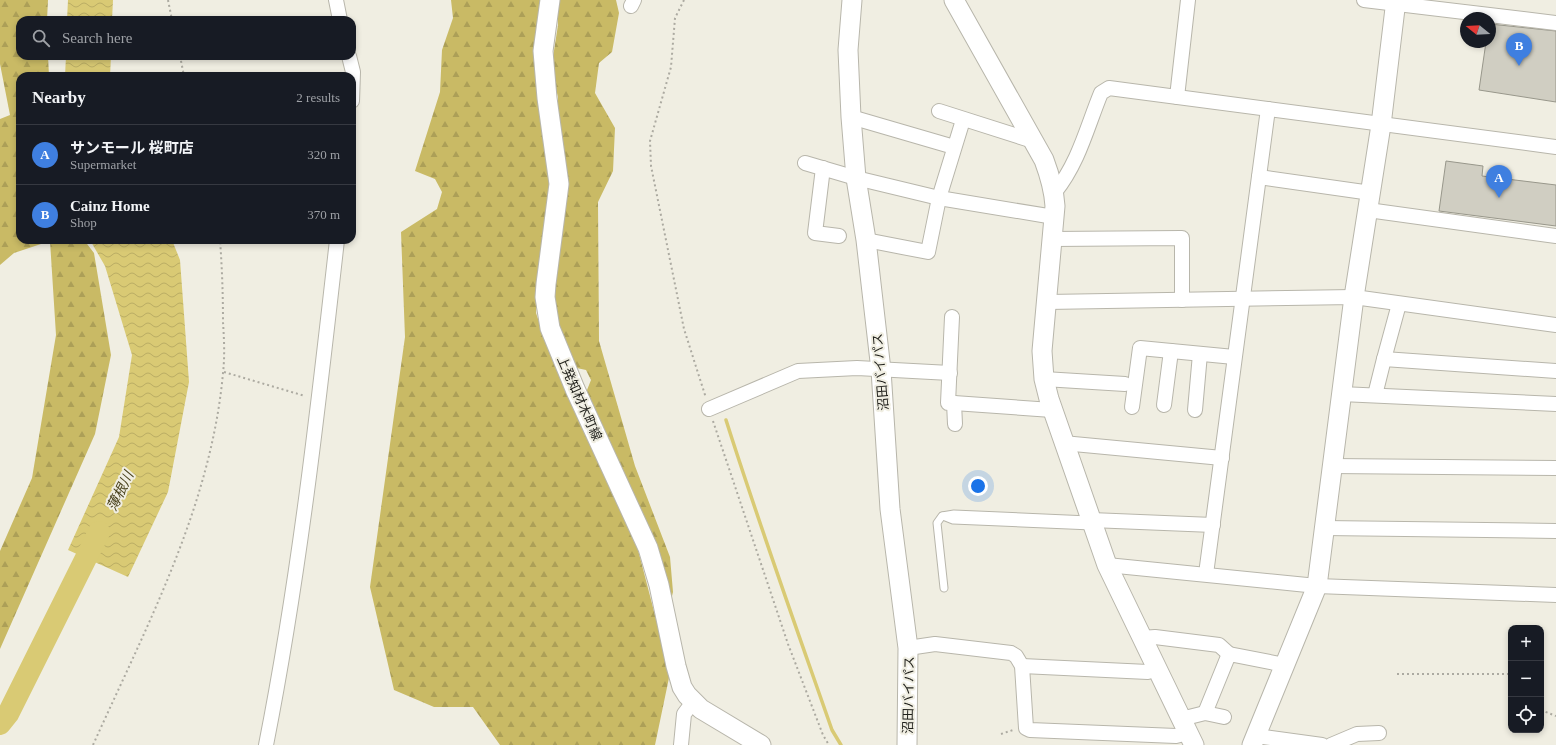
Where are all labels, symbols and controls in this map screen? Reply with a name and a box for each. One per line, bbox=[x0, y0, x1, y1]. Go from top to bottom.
north arrow bbox=[1460, 12, 1496, 48]
search box bbox=[16, 16, 356, 60]
icon: search bbox=[30, 27, 52, 49]
text: Search here bbox=[62, 30, 132, 46]
pin: B bbox=[1506, 33, 1532, 66]
text: Nearby bbox=[32, 88, 86, 107]
text: 2 results bbox=[296, 90, 340, 105]
text: サンモール 桜町店 bbox=[70, 140, 194, 156]
text: A bbox=[40, 147, 50, 162]
text: 320 m bbox=[307, 147, 340, 162]
text: Supermarket bbox=[70, 157, 136, 172]
pin: A bbox=[1486, 165, 1512, 198]
text: Cainz Home bbox=[70, 198, 150, 214]
text: B bbox=[41, 207, 49, 222]
text: 370 m bbox=[307, 207, 340, 222]
text: Shop bbox=[70, 215, 97, 230]
street label: 沼田バイパス bbox=[870, 333, 891, 411]
street label: 上発知材木町線 bbox=[554, 354, 605, 443]
water label: 薄根川 bbox=[105, 467, 137, 513]
your location bbox=[968, 476, 988, 496]
map controls bbox=[1508, 625, 1544, 733]
button: + bbox=[1508, 625, 1544, 661]
street label: 沼田バイパス bbox=[900, 656, 917, 734]
button: − bbox=[1508, 661, 1544, 697]
button: locate bbox=[1508, 697, 1544, 733]

